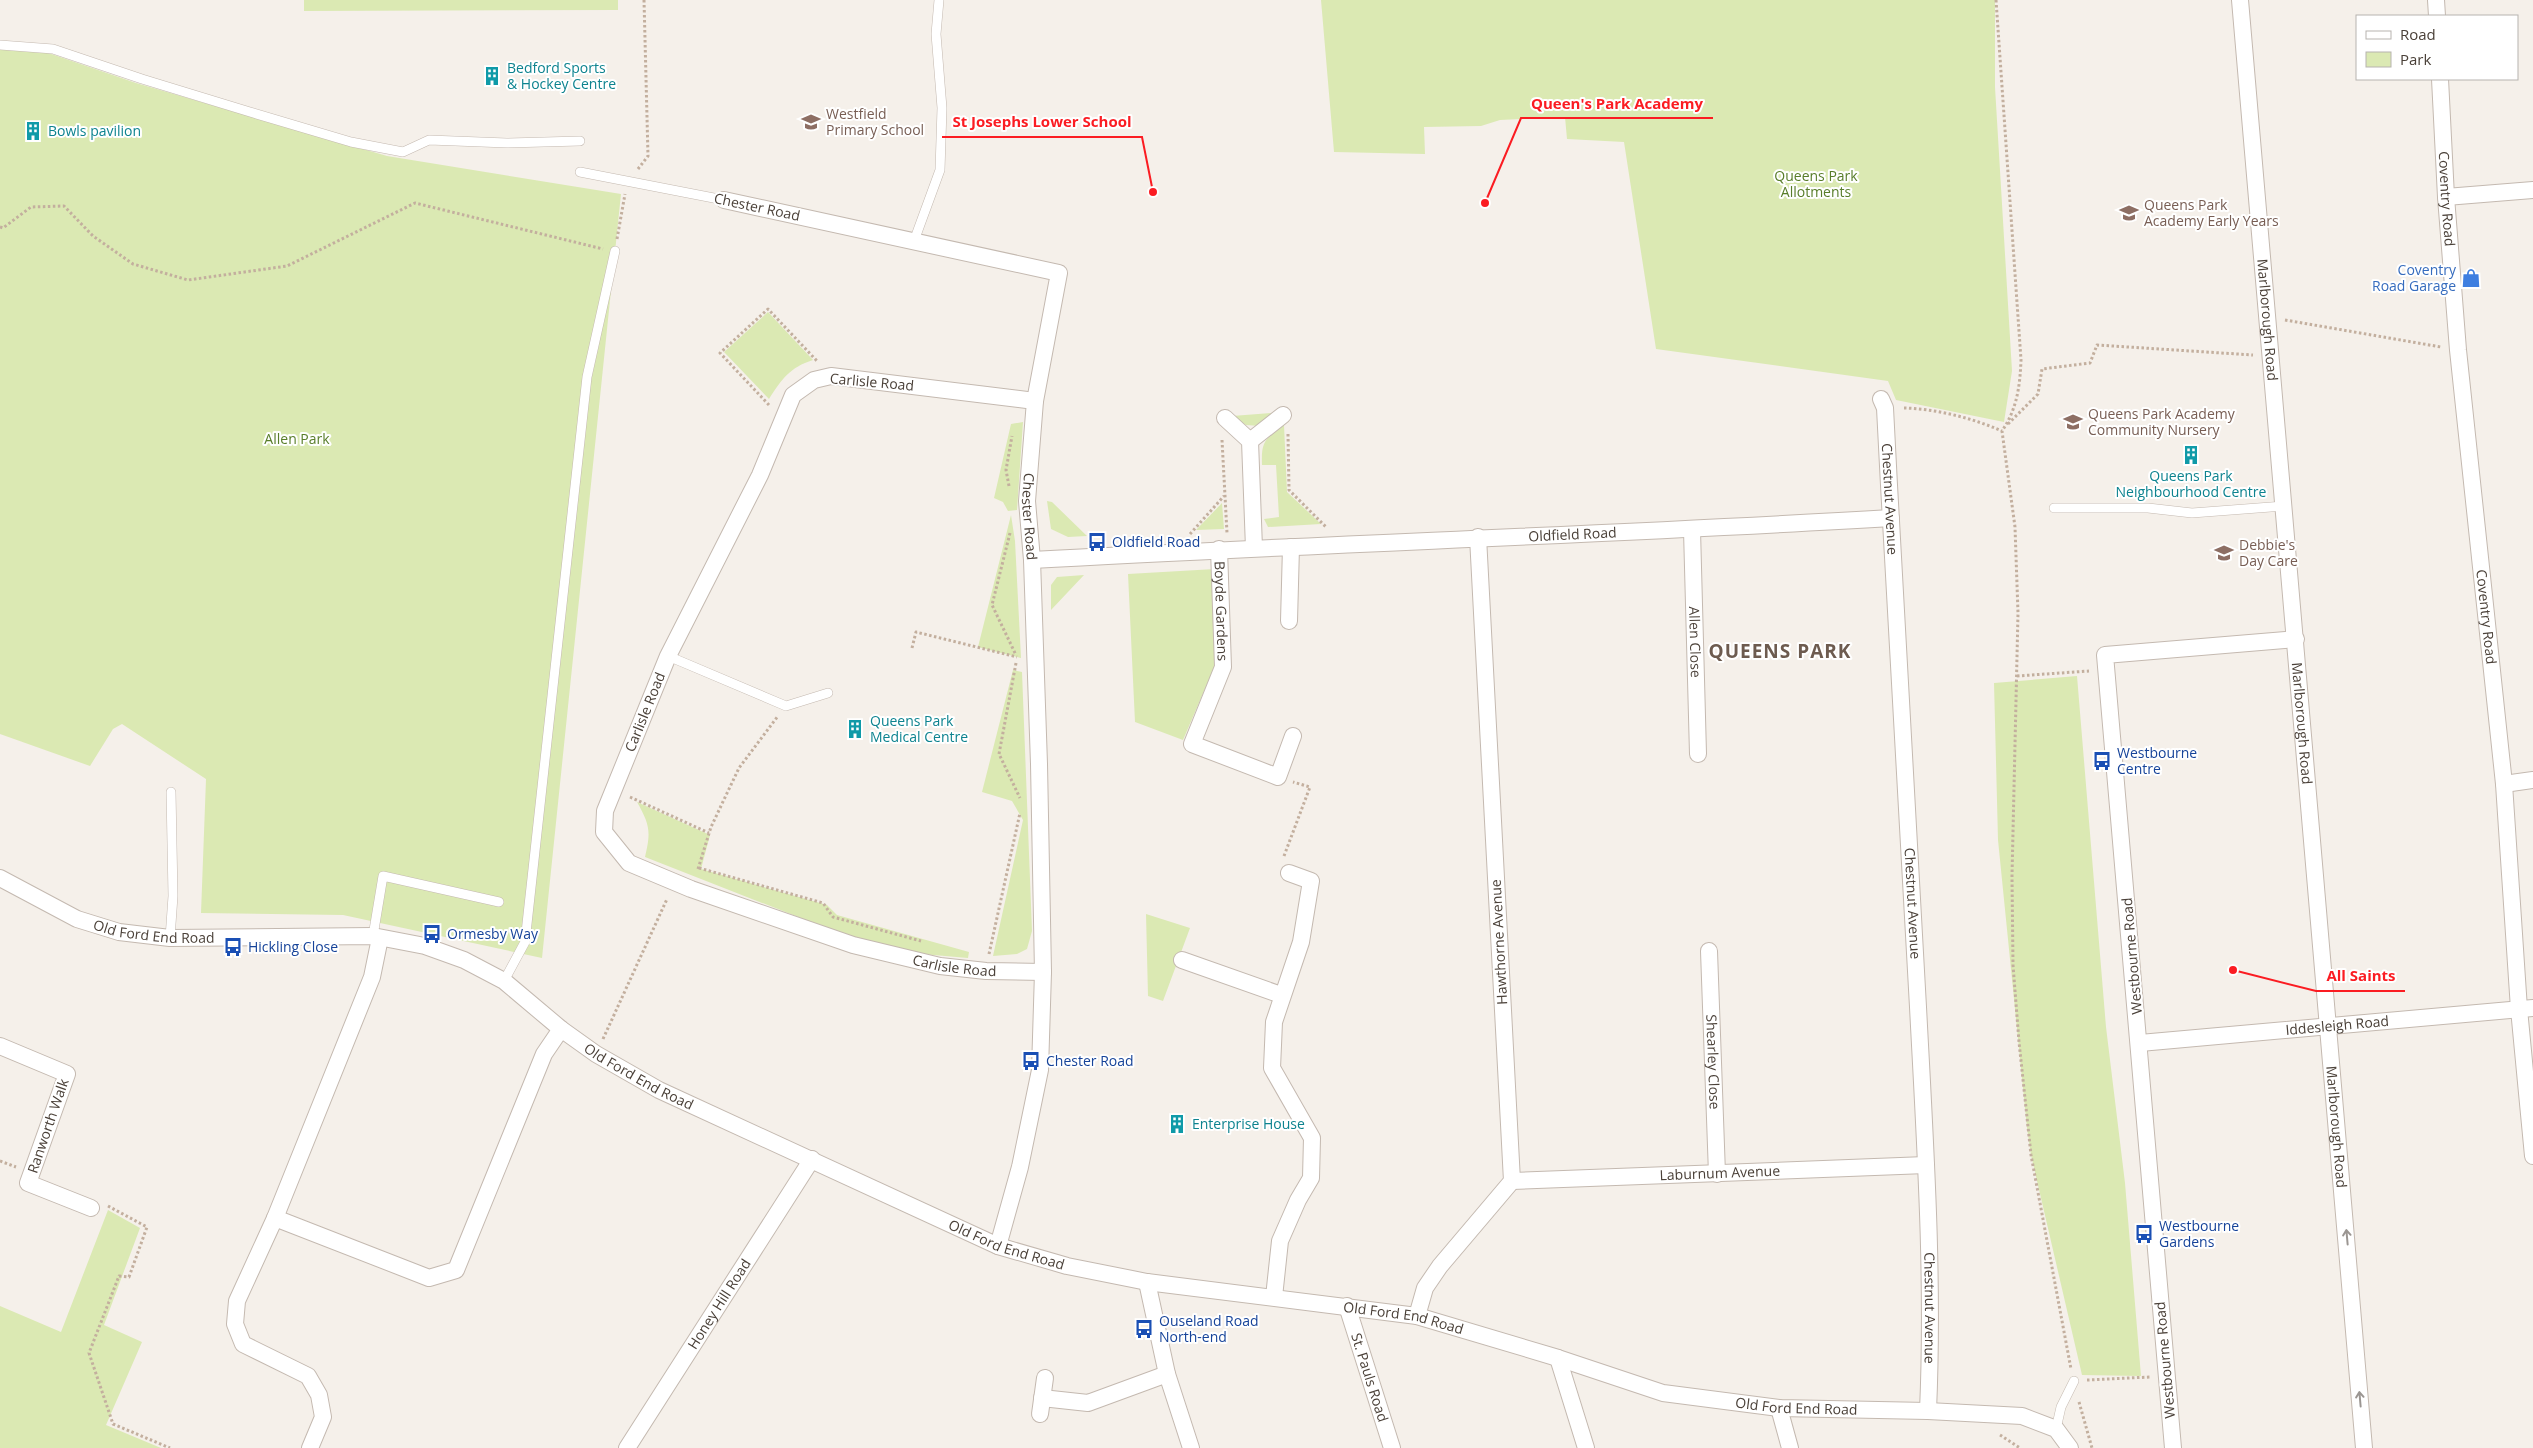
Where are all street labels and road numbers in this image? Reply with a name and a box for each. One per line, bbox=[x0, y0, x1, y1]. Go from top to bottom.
street label: Coventry Road bbox=[2435, 151, 2460, 247]
street label: Chester Road bbox=[712, 188, 802, 225]
street label: Marlborough Road bbox=[2253, 258, 2283, 382]
street label: Carlisle Road bbox=[829, 368, 915, 395]
street label: Chestnut Avenue bbox=[1878, 443, 1903, 555]
street label: Chester Road bbox=[1018, 472, 1042, 561]
street label: Oldfield Road bbox=[1528, 522, 1617, 545]
street label: Boyde Gardens bbox=[1210, 561, 1233, 662]
street label: Coventry Road bbox=[2472, 568, 2501, 665]
street label: Allen Close bbox=[1685, 606, 1706, 678]
street label: Marlborough Road bbox=[2288, 661, 2317, 785]
street label: Carlisle Road bbox=[620, 669, 669, 755]
street label: Chestnut Avenue bbox=[1901, 847, 1926, 960]
street label: Hawthorne Avenue bbox=[1486, 879, 1511, 1005]
street label: Westbourne Road bbox=[2117, 897, 2146, 1015]
street label: Old Ford End Road bbox=[91, 915, 215, 947]
street label: Carlisle Road bbox=[911, 950, 997, 980]
street label: Iddesleigh Road bbox=[2285, 1011, 2390, 1039]
street label: Shearley Close bbox=[1702, 1014, 1725, 1110]
street label: Old Ford End Road bbox=[580, 1038, 697, 1114]
street label: Marlborough Road bbox=[2322, 1065, 2352, 1189]
street label: Ranworth Walk bbox=[22, 1075, 73, 1176]
street label: Laburnum Avenue bbox=[1659, 1161, 1781, 1184]
street label: Old Ford End Road bbox=[946, 1215, 1067, 1274]
street label: Chestnut Avenue bbox=[1920, 1252, 1940, 1364]
street label: Honey Hill Road bbox=[683, 1255, 755, 1353]
street label: Old Ford End Road bbox=[1342, 1297, 1466, 1338]
street label: Westbourne Road bbox=[2150, 1301, 2179, 1419]
street label: St. Pauls Road bbox=[1347, 1331, 1393, 1424]
street label: Old Ford End Road bbox=[1734, 1392, 1858, 1419]

